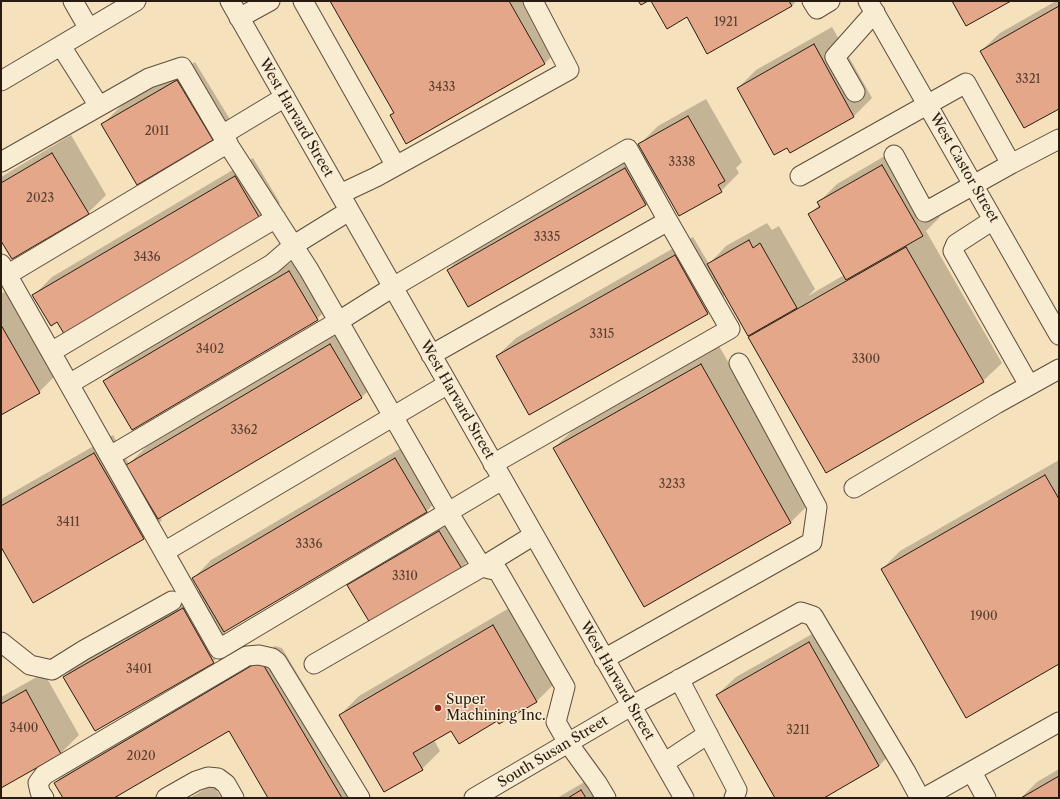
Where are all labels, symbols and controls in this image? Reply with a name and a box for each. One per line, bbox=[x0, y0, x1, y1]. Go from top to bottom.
house number: 1921 bbox=[714, 16, 738, 30]
street label: West Harvard Street bbox=[255, 56, 337, 180]
house number: 3321 bbox=[1015, 73, 1041, 87]
house number: 3433 bbox=[429, 81, 455, 95]
street label: West Castor Street bbox=[926, 110, 1002, 226]
house number: 2011 bbox=[145, 125, 169, 139]
house number: 3338 bbox=[669, 156, 695, 170]
house number: 2023 bbox=[26, 192, 54, 206]
house number: 3335 bbox=[534, 231, 560, 245]
house number: 3436 bbox=[133, 251, 161, 265]
house number: 3315 bbox=[590, 328, 614, 342]
street label: West Harvard Street bbox=[416, 338, 498, 462]
house number: 3402 bbox=[196, 343, 224, 357]
house number: 3300 bbox=[852, 353, 880, 367]
house number: 3362 bbox=[230, 424, 258, 438]
house number: 3233 bbox=[659, 478, 685, 492]
house number: 3411 bbox=[56, 516, 80, 530]
house number: 3336 bbox=[296, 538, 322, 552]
house number: 3310 bbox=[392, 570, 418, 584]
house number: 1900 bbox=[970, 610, 998, 624]
street label: West Harvard Street bbox=[576, 619, 658, 743]
house number: 3401 bbox=[126, 663, 152, 677]
place label: Super Machining Inc. bbox=[446, 692, 546, 724]
marker: Super Machining Inc. bbox=[433, 703, 443, 713]
street label: South Susan Street bbox=[495, 712, 611, 792]
house number: 3400 bbox=[10, 722, 38, 736]
house number: 3211 bbox=[786, 724, 810, 738]
house number: 2020 bbox=[126, 750, 156, 764]

